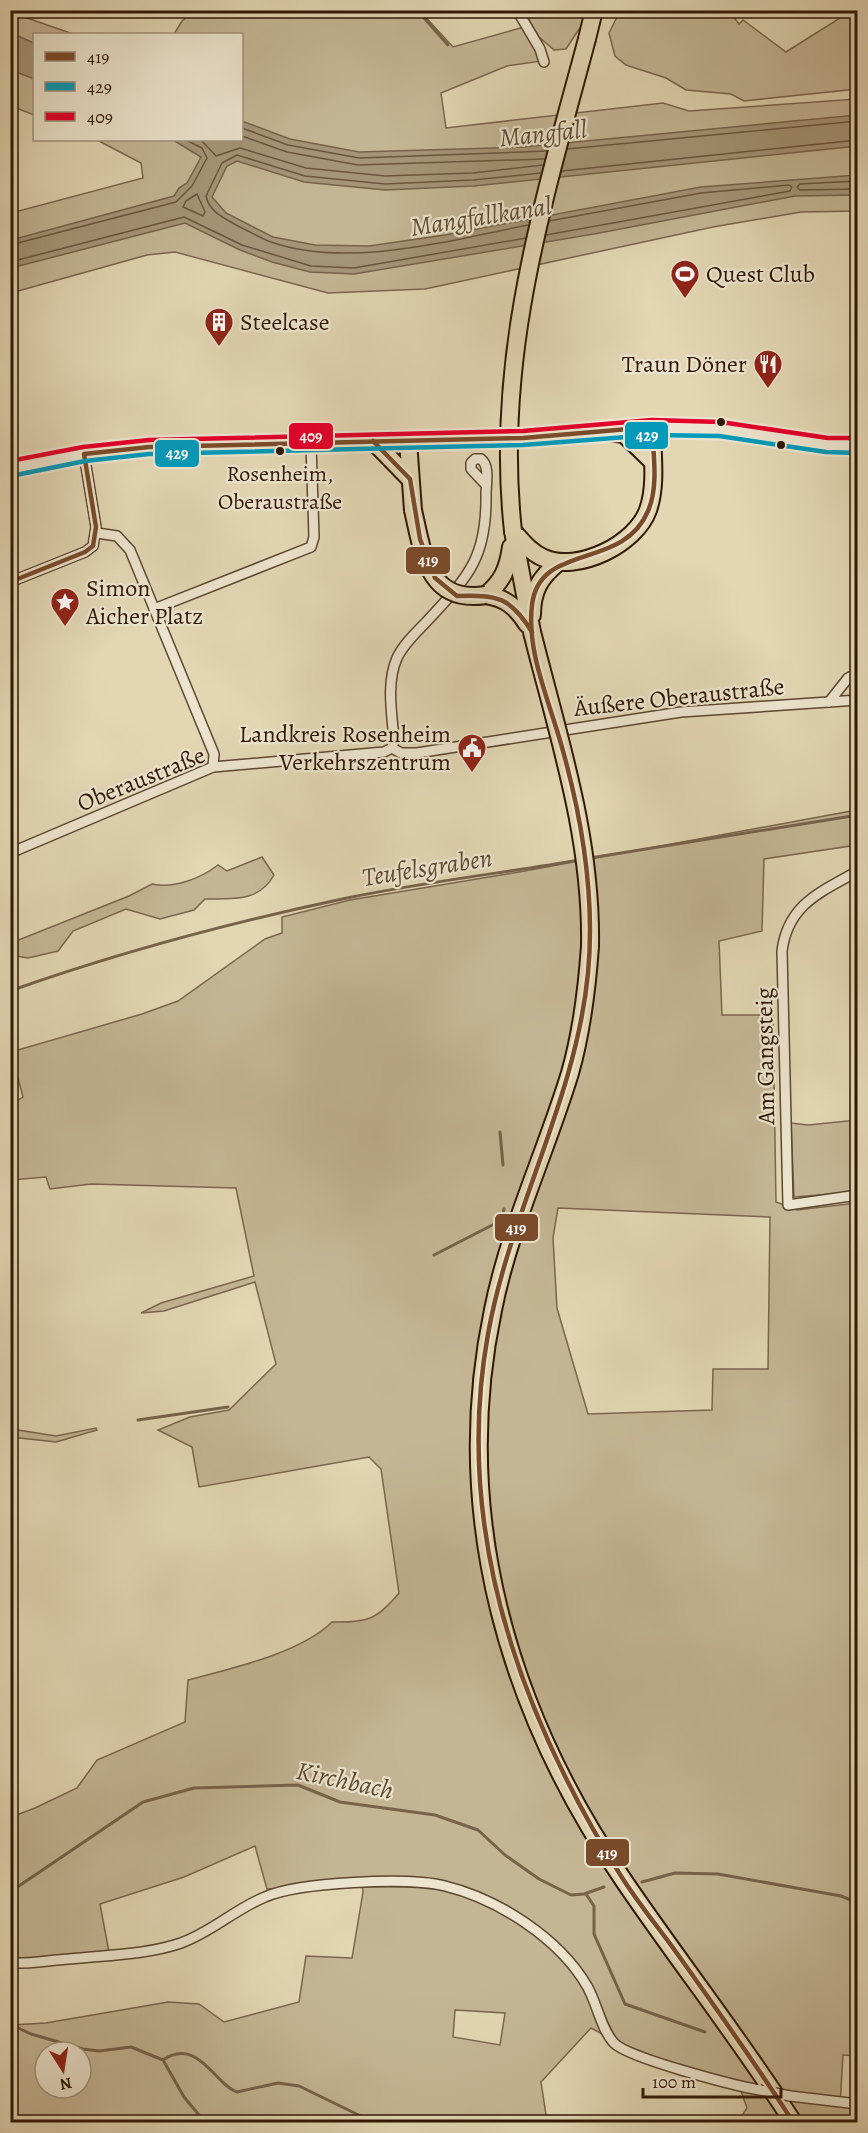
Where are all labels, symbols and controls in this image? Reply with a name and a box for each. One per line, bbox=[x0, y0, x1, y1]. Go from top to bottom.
legend bbox=[33, 33, 243, 141]
text: 419 bbox=[87, 45, 110, 69]
text: 429 bbox=[87, 75, 112, 99]
text: 409 bbox=[87, 105, 113, 129]
water label: Mangfall bbox=[497, 111, 589, 155]
water label: Mangfallkanal bbox=[408, 188, 555, 245]
sports icon: Quest Club bbox=[669, 258, 701, 300]
place label: Quest Club bbox=[706, 258, 815, 290]
building icon: Steelcase bbox=[203, 306, 235, 348]
place label: Steelcase bbox=[240, 306, 330, 338]
place label: Traun Döner bbox=[622, 348, 747, 380]
restaurant icon: Traun Döner bbox=[752, 348, 784, 390]
unlabelled marker bbox=[715, 416, 727, 428]
line badge: 429 bbox=[624, 421, 669, 450]
line badge: 409 bbox=[288, 422, 334, 450]
text: 429 bbox=[636, 425, 658, 447]
text: 409 bbox=[300, 426, 322, 448]
line badge: 429 bbox=[154, 439, 200, 468]
unlabelled marker bbox=[775, 439, 787, 451]
text: 429 bbox=[166, 443, 188, 465]
marker: Rosenheim, Oberaustraße bbox=[274, 445, 286, 457]
place label: Rosenheim, Oberaustraße bbox=[218, 459, 342, 517]
line badge: 419 bbox=[405, 546, 451, 575]
text: 419 bbox=[418, 550, 438, 572]
place label: Simon Aicher Platz bbox=[85, 572, 203, 632]
place icon: Simon Aicher Platz bbox=[49, 586, 81, 628]
street label: Äußere Oberaustraße bbox=[571, 670, 786, 724]
place label: Landkreis Rosenheim Verkehrszentrum bbox=[239, 718, 451, 778]
public building icon: Landkreis Rosenheim Verkehrszentrum bbox=[456, 732, 488, 774]
street label: Oberaustraße bbox=[72, 739, 210, 819]
water label: Teufelsgraben bbox=[360, 840, 495, 895]
street label: Am Gangsteig bbox=[748, 987, 782, 1126]
line badge: 419 bbox=[494, 1213, 539, 1242]
text: 419 bbox=[506, 1218, 526, 1240]
water label: Kirchbach bbox=[293, 1753, 397, 1808]
line badge: 419 bbox=[585, 1838, 630, 1867]
text: 419 bbox=[597, 1843, 617, 1865]
north arrow bbox=[33, 2040, 93, 2100]
scale bar bbox=[643, 2061, 781, 2099]
text: 100 m bbox=[652, 2070, 696, 2094]
text: N bbox=[58, 2072, 74, 2096]

